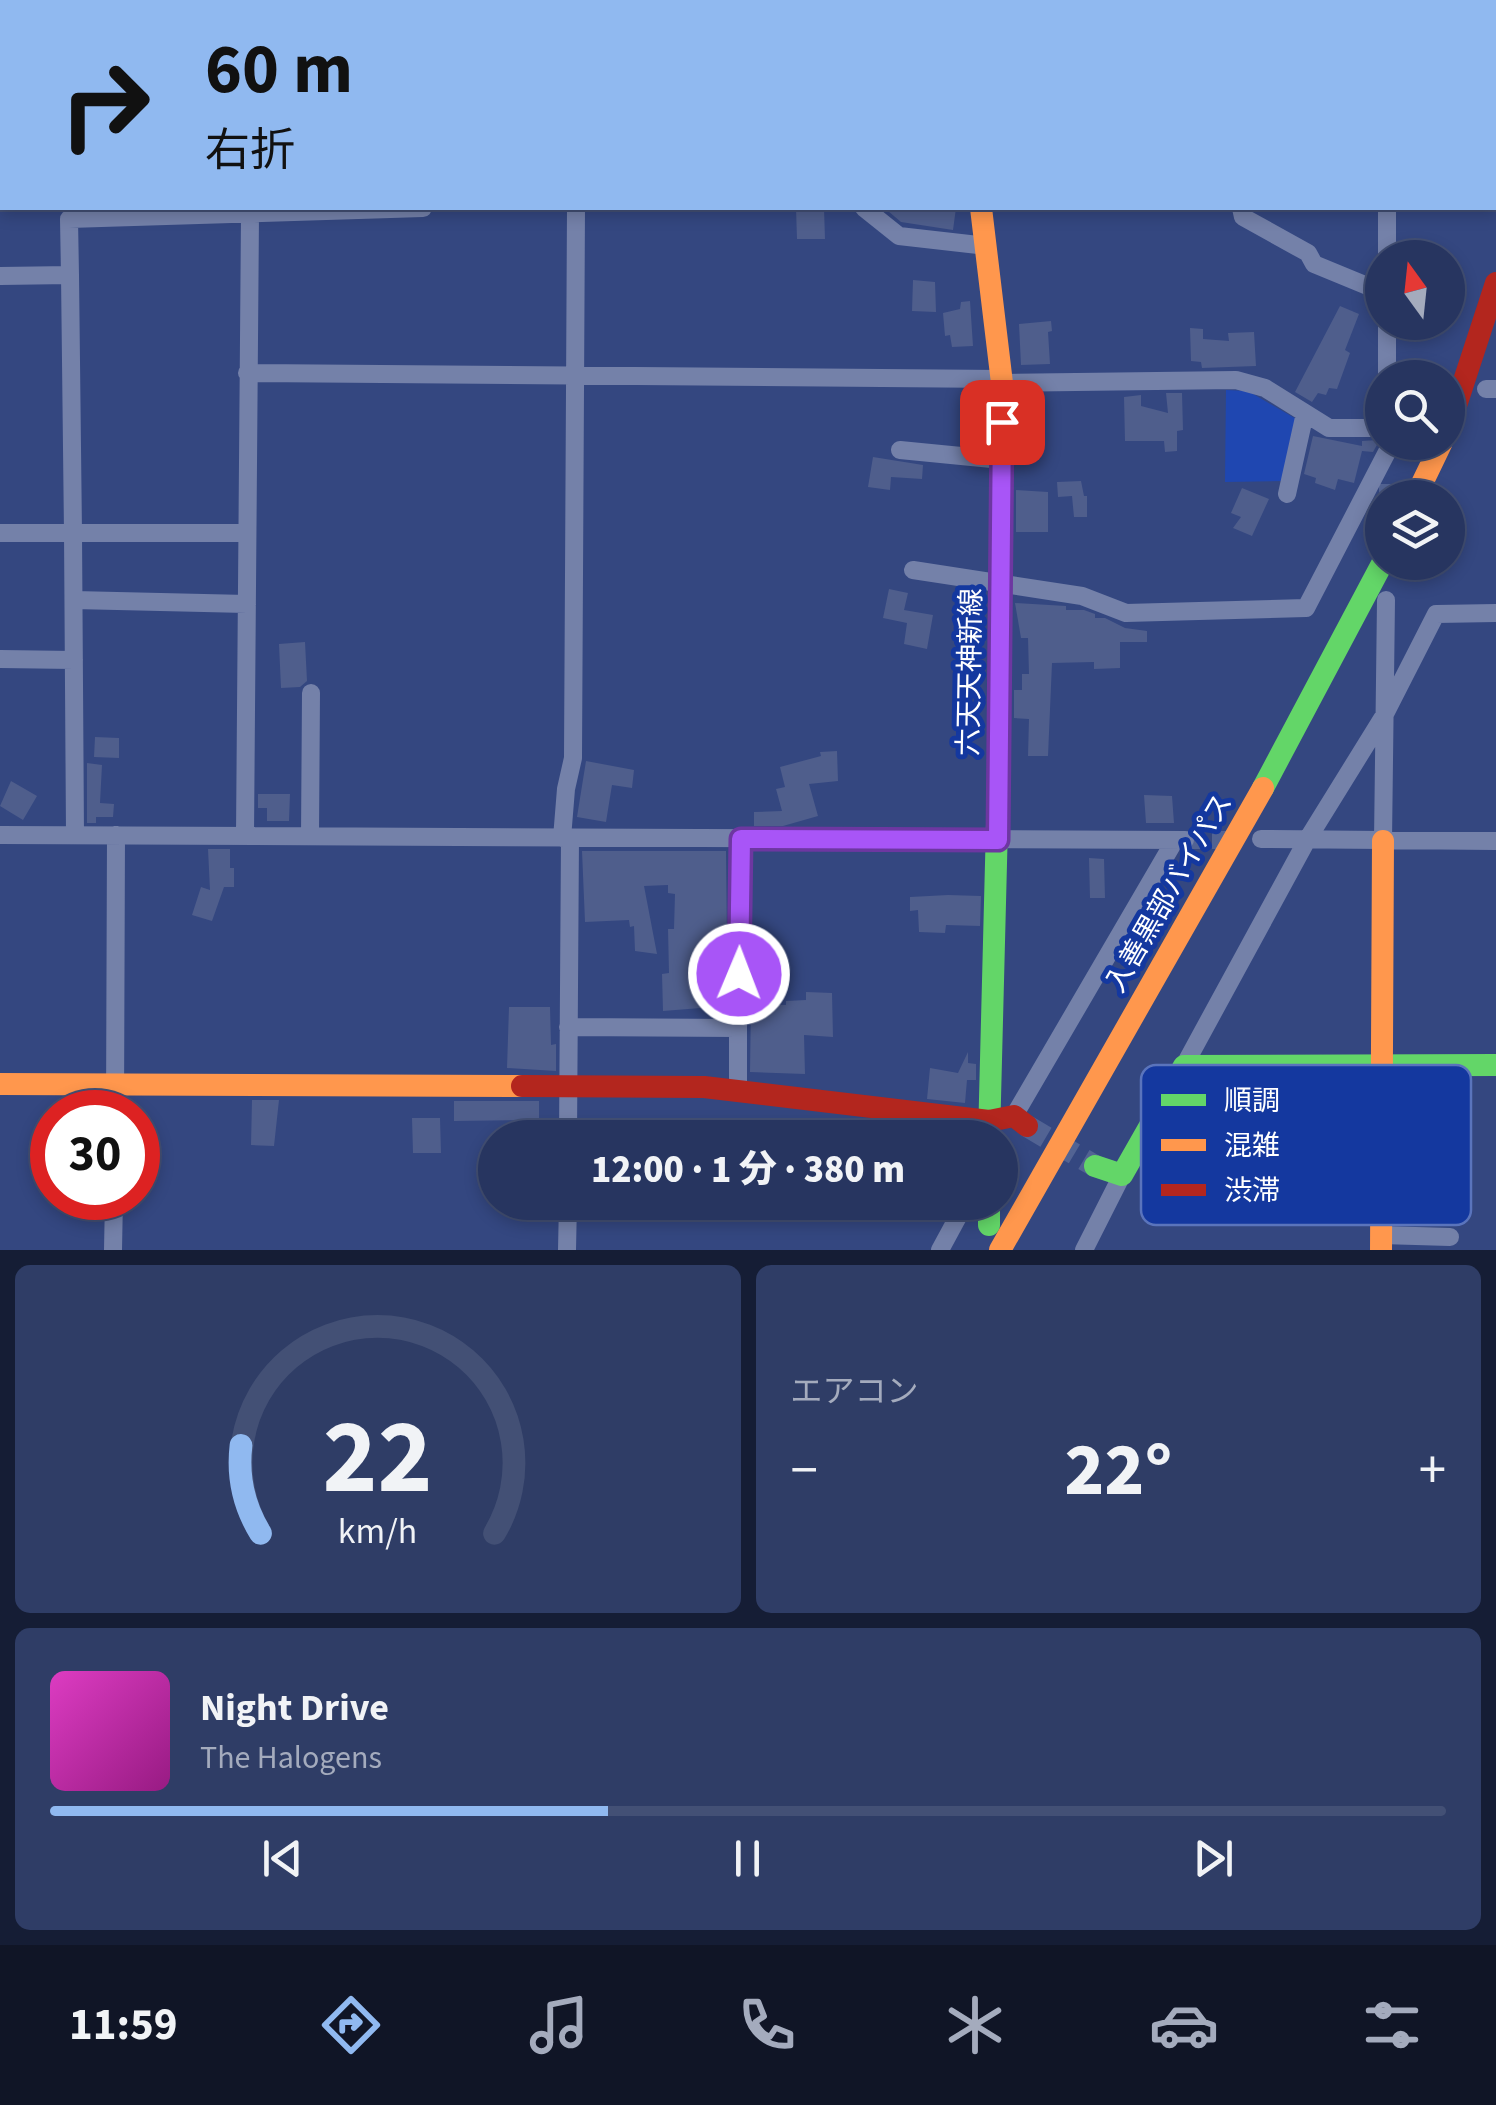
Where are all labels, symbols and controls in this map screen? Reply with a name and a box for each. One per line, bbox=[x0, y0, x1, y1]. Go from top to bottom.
text: 60 m bbox=[205, 20, 353, 120]
icon: right bbox=[40, 40, 170, 170]
text: 右折 bbox=[205, 119, 295, 183]
north arrow bbox=[1365, 240, 1465, 340]
map controls bbox=[1365, 240, 1465, 580]
button: search bbox=[1365, 360, 1465, 460]
pin bbox=[960, 380, 1045, 465]
icon: arrive bbox=[975, 395, 1030, 450]
button: layers bbox=[1365, 480, 1465, 580]
street label: 六天天神新線 bbox=[949, 588, 991, 756]
street label: 入善黒部バイパス bbox=[1096, 786, 1242, 1000]
position arrow bbox=[687, 922, 791, 1026]
legend bbox=[1141, 1065, 1471, 1225]
text: 順調 bbox=[1224, 1081, 1280, 1121]
speed limit sign: 30 bbox=[30, 1090, 160, 1220]
text: 混雑 bbox=[1224, 1126, 1280, 1166]
text: 12:00 · 1 分 · 380 m bbox=[591, 1143, 905, 1197]
text: 渋滞 bbox=[1224, 1171, 1280, 1211]
text: エアコン bbox=[791, 1369, 919, 1415]
text: 22 bbox=[323, 1385, 433, 1533]
text: 22° bbox=[1064, 1417, 1172, 1524]
text: − bbox=[791, 1432, 818, 1510]
text: + bbox=[1419, 1432, 1446, 1510]
text: km/h bbox=[338, 1506, 417, 1557]
text: Night Drive bbox=[200, 1681, 389, 1735]
text: The Halogens bbox=[200, 1735, 382, 1781]
icon: previous bbox=[255, 1831, 310, 1886]
icon: pause bbox=[720, 1831, 775, 1886]
icon: next bbox=[1186, 1831, 1241, 1886]
icon: directions bbox=[316, 1990, 386, 2060]
icon: music bbox=[524, 1990, 594, 2060]
icon: phone bbox=[732, 1990, 802, 2060]
icon: climate bbox=[940, 1990, 1010, 2060]
icon: car bbox=[1149, 1990, 1219, 2060]
icon: filters bbox=[1357, 1990, 1427, 2060]
text: 11:59 bbox=[69, 1993, 178, 2057]

